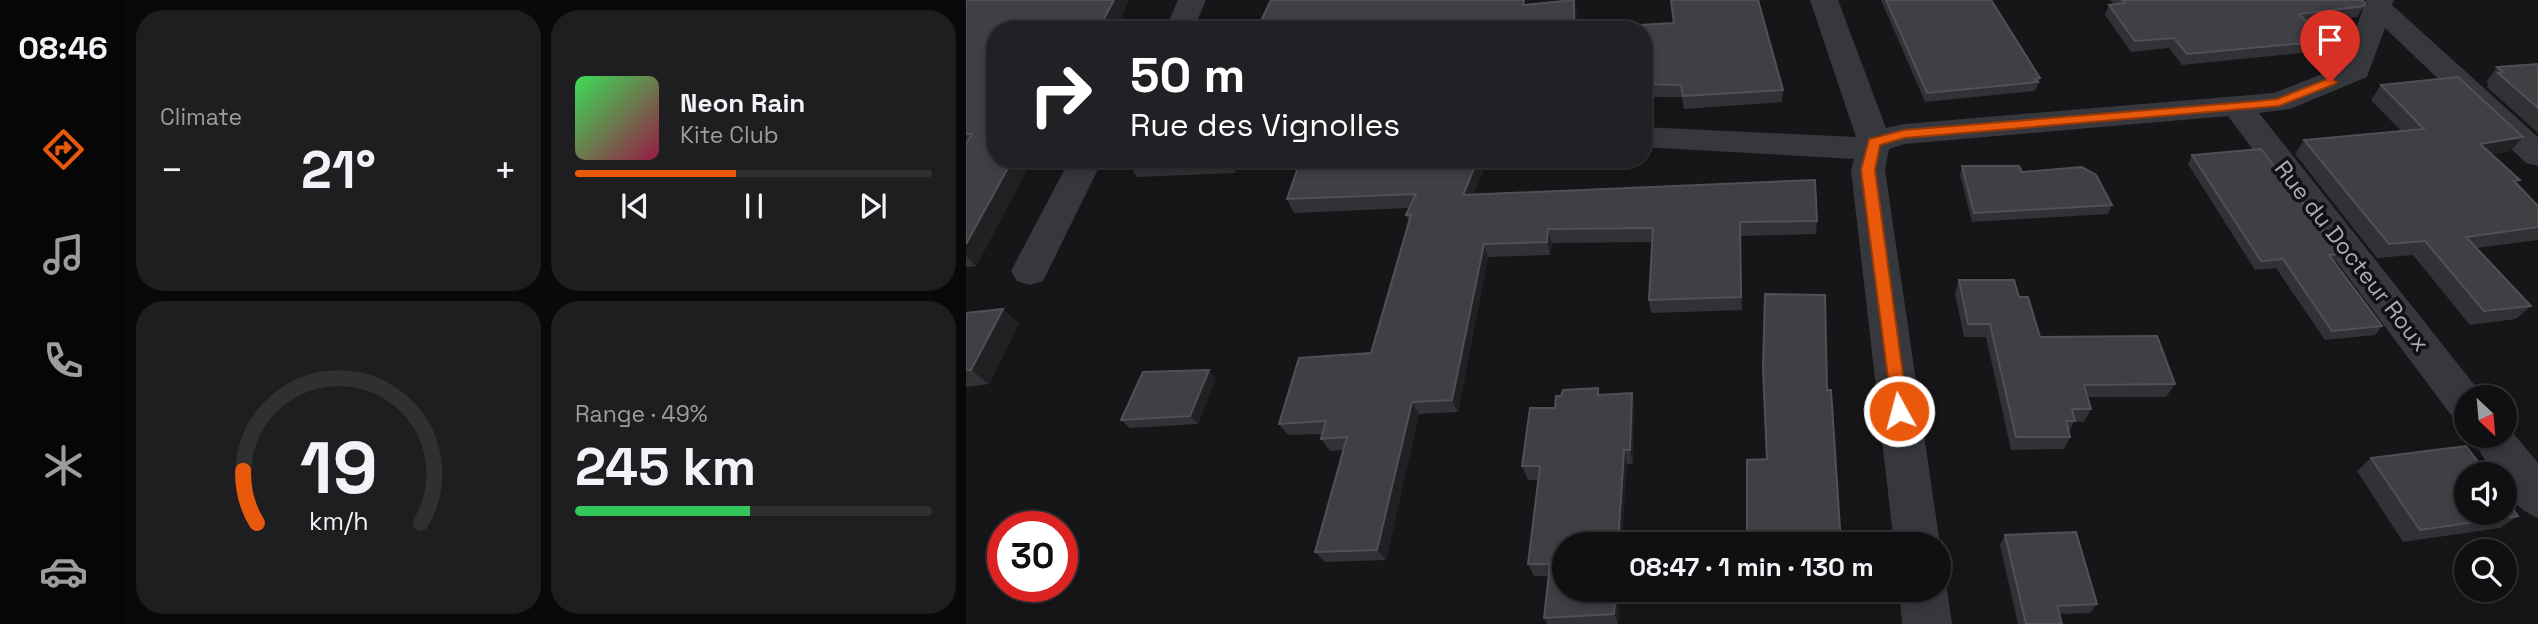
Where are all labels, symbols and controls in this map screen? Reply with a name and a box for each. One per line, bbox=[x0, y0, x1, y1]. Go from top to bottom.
pin bbox=[2300, 10, 2360, 82]
icon: arrive bbox=[2311, 21, 2349, 59]
text: 08:46 bbox=[18, 28, 108, 68]
text: 50 m bbox=[1130, 44, 1245, 106]
icon: right bbox=[1015, 49, 1106, 140]
text: Neon Rain bbox=[680, 86, 805, 120]
text: Climate bbox=[160, 102, 242, 132]
text: Rue des Vignolles bbox=[1130, 105, 1400, 145]
text: Kite Club bbox=[680, 120, 779, 150]
icon: directions bbox=[39, 125, 88, 174]
text: 21° bbox=[301, 137, 376, 203]
text: − bbox=[160, 146, 184, 194]
text: + bbox=[493, 146, 517, 194]
street label: Rue du Docteur Roux bbox=[2268, 154, 2436, 358]
icon: previous bbox=[616, 187, 654, 225]
icon: pause bbox=[735, 187, 773, 225]
icon: next bbox=[854, 187, 892, 225]
icon: music bbox=[39, 230, 88, 279]
icon: phone bbox=[39, 336, 88, 385]
position arrow bbox=[1862, 374, 1936, 448]
north arrow bbox=[2454, 385, 2516, 448]
map controls bbox=[2454, 385, 2517, 602]
text: Range · 49% bbox=[575, 399, 708, 429]
text: 19 bbox=[300, 422, 377, 515]
text: 245 km bbox=[575, 434, 756, 500]
icon: climate bbox=[39, 441, 88, 490]
button: sound bbox=[2454, 462, 2517, 525]
text: km/h bbox=[309, 505, 368, 537]
speed limit sign: 30 bbox=[987, 511, 1078, 602]
button: search bbox=[2454, 539, 2517, 602]
icon: car bbox=[39, 547, 88, 596]
text: 08:47 · 1 min · 130 m bbox=[1629, 550, 1874, 584]

